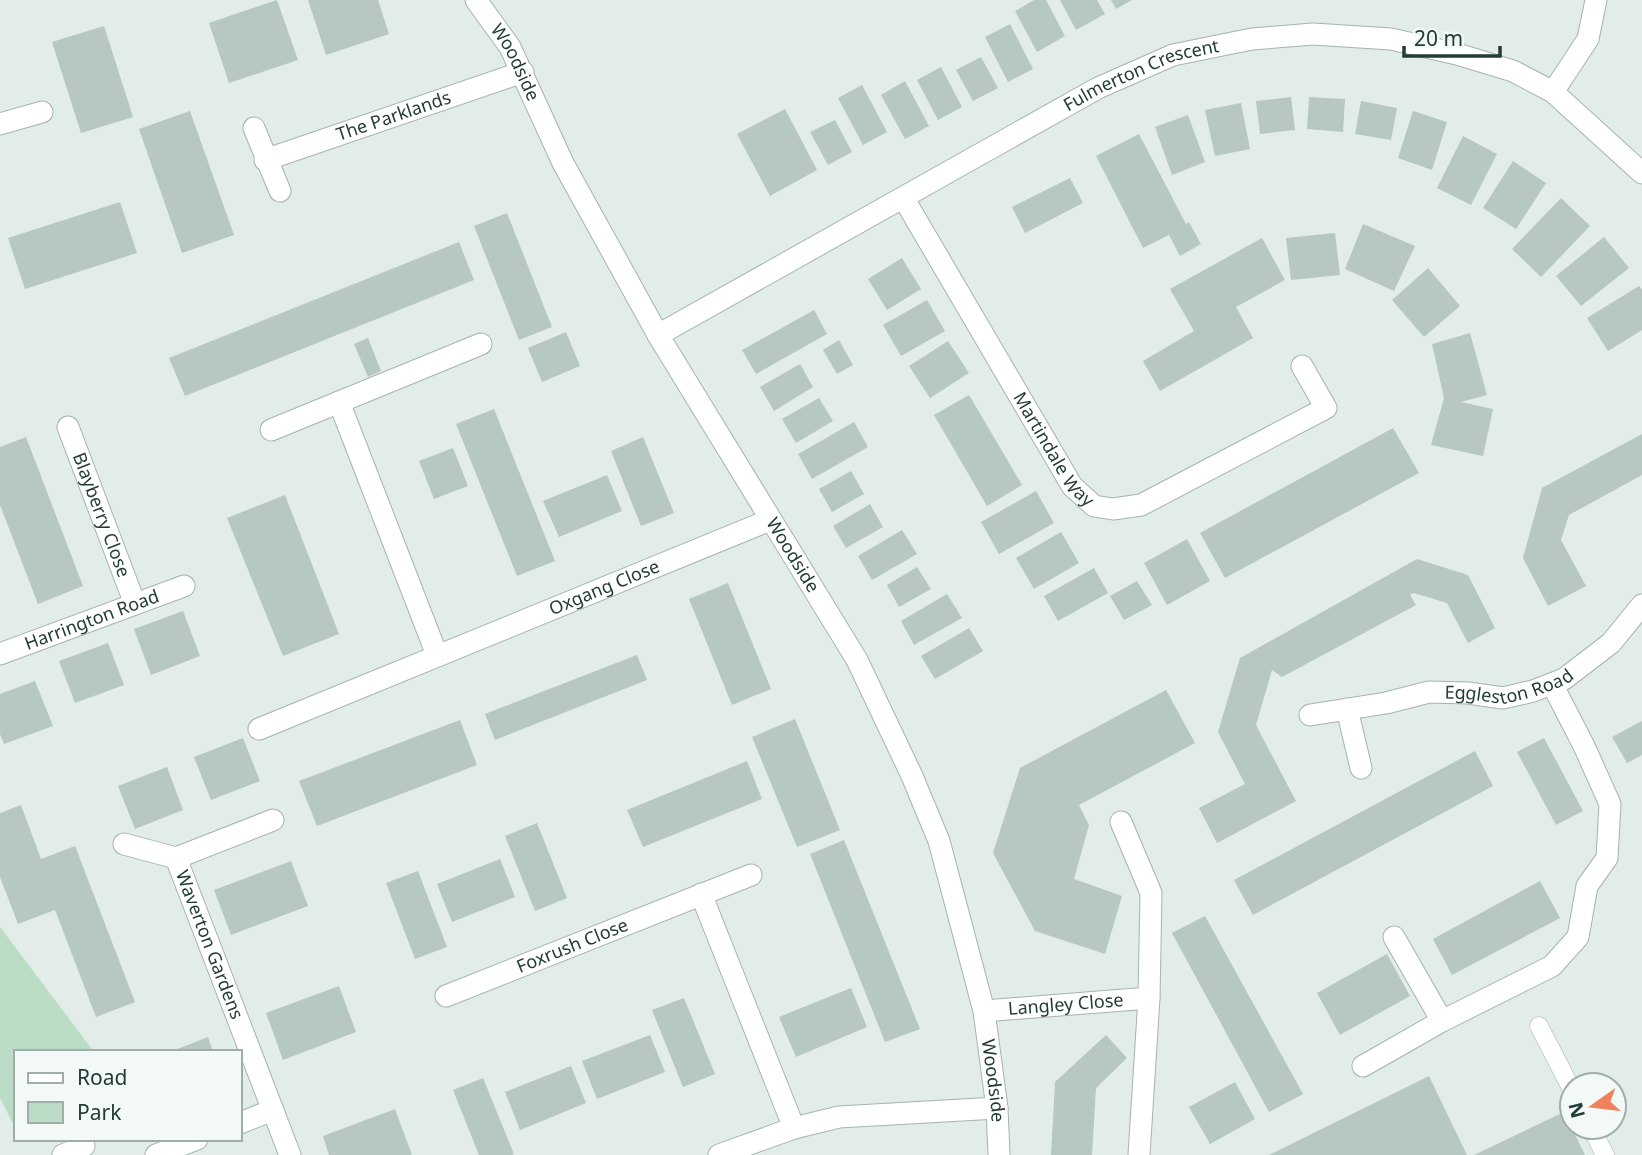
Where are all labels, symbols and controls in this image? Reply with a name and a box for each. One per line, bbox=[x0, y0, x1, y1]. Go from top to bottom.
scale bar bbox=[1404, 14, 1500, 58]
street label: Woodside bbox=[486, 18, 546, 104]
text: 20 m bbox=[1414, 24, 1463, 52]
street label: Fulmerton Crescent bbox=[1059, 33, 1221, 116]
street label: The Parklands bbox=[333, 84, 454, 146]
street label: Martindale Way bbox=[1009, 387, 1100, 512]
street label: Blayberry Close bbox=[68, 449, 137, 580]
street label: Woodside bbox=[761, 512, 826, 596]
street label: Oxgang Close bbox=[545, 554, 663, 620]
street label: Harrington Road bbox=[21, 583, 162, 655]
street label: Eggleston Road bbox=[1444, 663, 1578, 709]
street label: Waverton Gardens bbox=[171, 867, 250, 1022]
street label: Foxrush Close bbox=[513, 912, 631, 978]
street label: Langley Close bbox=[1007, 987, 1124, 1020]
street label: Woodside bbox=[977, 1037, 1011, 1123]
legend bbox=[14, 1050, 242, 1141]
text: Road bbox=[77, 1063, 127, 1091]
north arrow bbox=[1558, 1071, 1628, 1141]
text: Park bbox=[77, 1098, 122, 1126]
text: N bbox=[1562, 1099, 1591, 1121]

